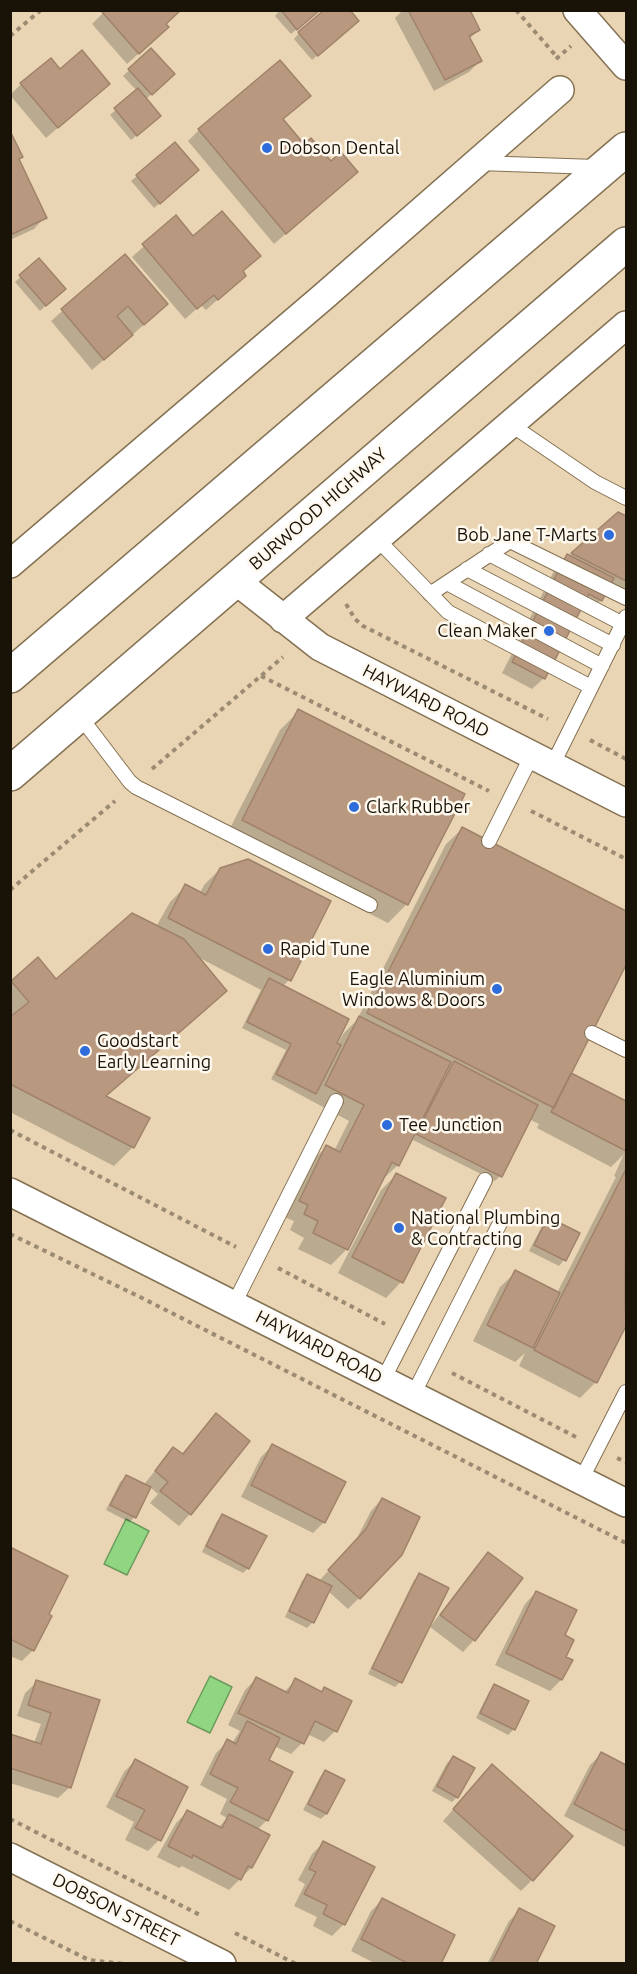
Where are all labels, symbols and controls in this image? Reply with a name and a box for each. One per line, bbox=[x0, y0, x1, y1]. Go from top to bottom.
place label: Dobson Dental bbox=[279, 137, 399, 159]
marker: Dobson Dental bbox=[260, 141, 274, 155]
street label: BURWOOD HIGHWAY bbox=[245, 443, 391, 575]
place label: Bob Jane T-Marts bbox=[457, 524, 597, 546]
marker: Bob Jane T-Marts bbox=[602, 528, 616, 542]
place label: Clean Maker bbox=[437, 620, 537, 642]
marker: Clean Maker bbox=[542, 624, 556, 638]
street label: HAYWARD ROAD bbox=[359, 660, 493, 742]
place label: Clark Rubber bbox=[366, 796, 470, 818]
marker: Clark Rubber bbox=[347, 800, 361, 814]
place label: Rapid Tune bbox=[280, 938, 370, 960]
marker: Rapid Tune bbox=[261, 942, 275, 956]
place label: Eagle Aluminium Windows & Doors bbox=[342, 968, 485, 1010]
marker: Eagle Aluminium Windows & Doors bbox=[490, 982, 504, 996]
place label: Goodstart Early Learning bbox=[97, 1030, 211, 1072]
marker: Goodstart Early Learning bbox=[78, 1044, 92, 1058]
place label: Tee Junction bbox=[399, 1114, 502, 1136]
marker: Tee Junction bbox=[380, 1118, 394, 1132]
place label: National Plumbing & Contracting bbox=[411, 1207, 560, 1250]
marker: National Plumbing & Contracting bbox=[392, 1221, 406, 1235]
street label: HAYWARD ROAD bbox=[252, 1306, 386, 1388]
street label: DOBSON STREET bbox=[49, 1869, 183, 1951]

